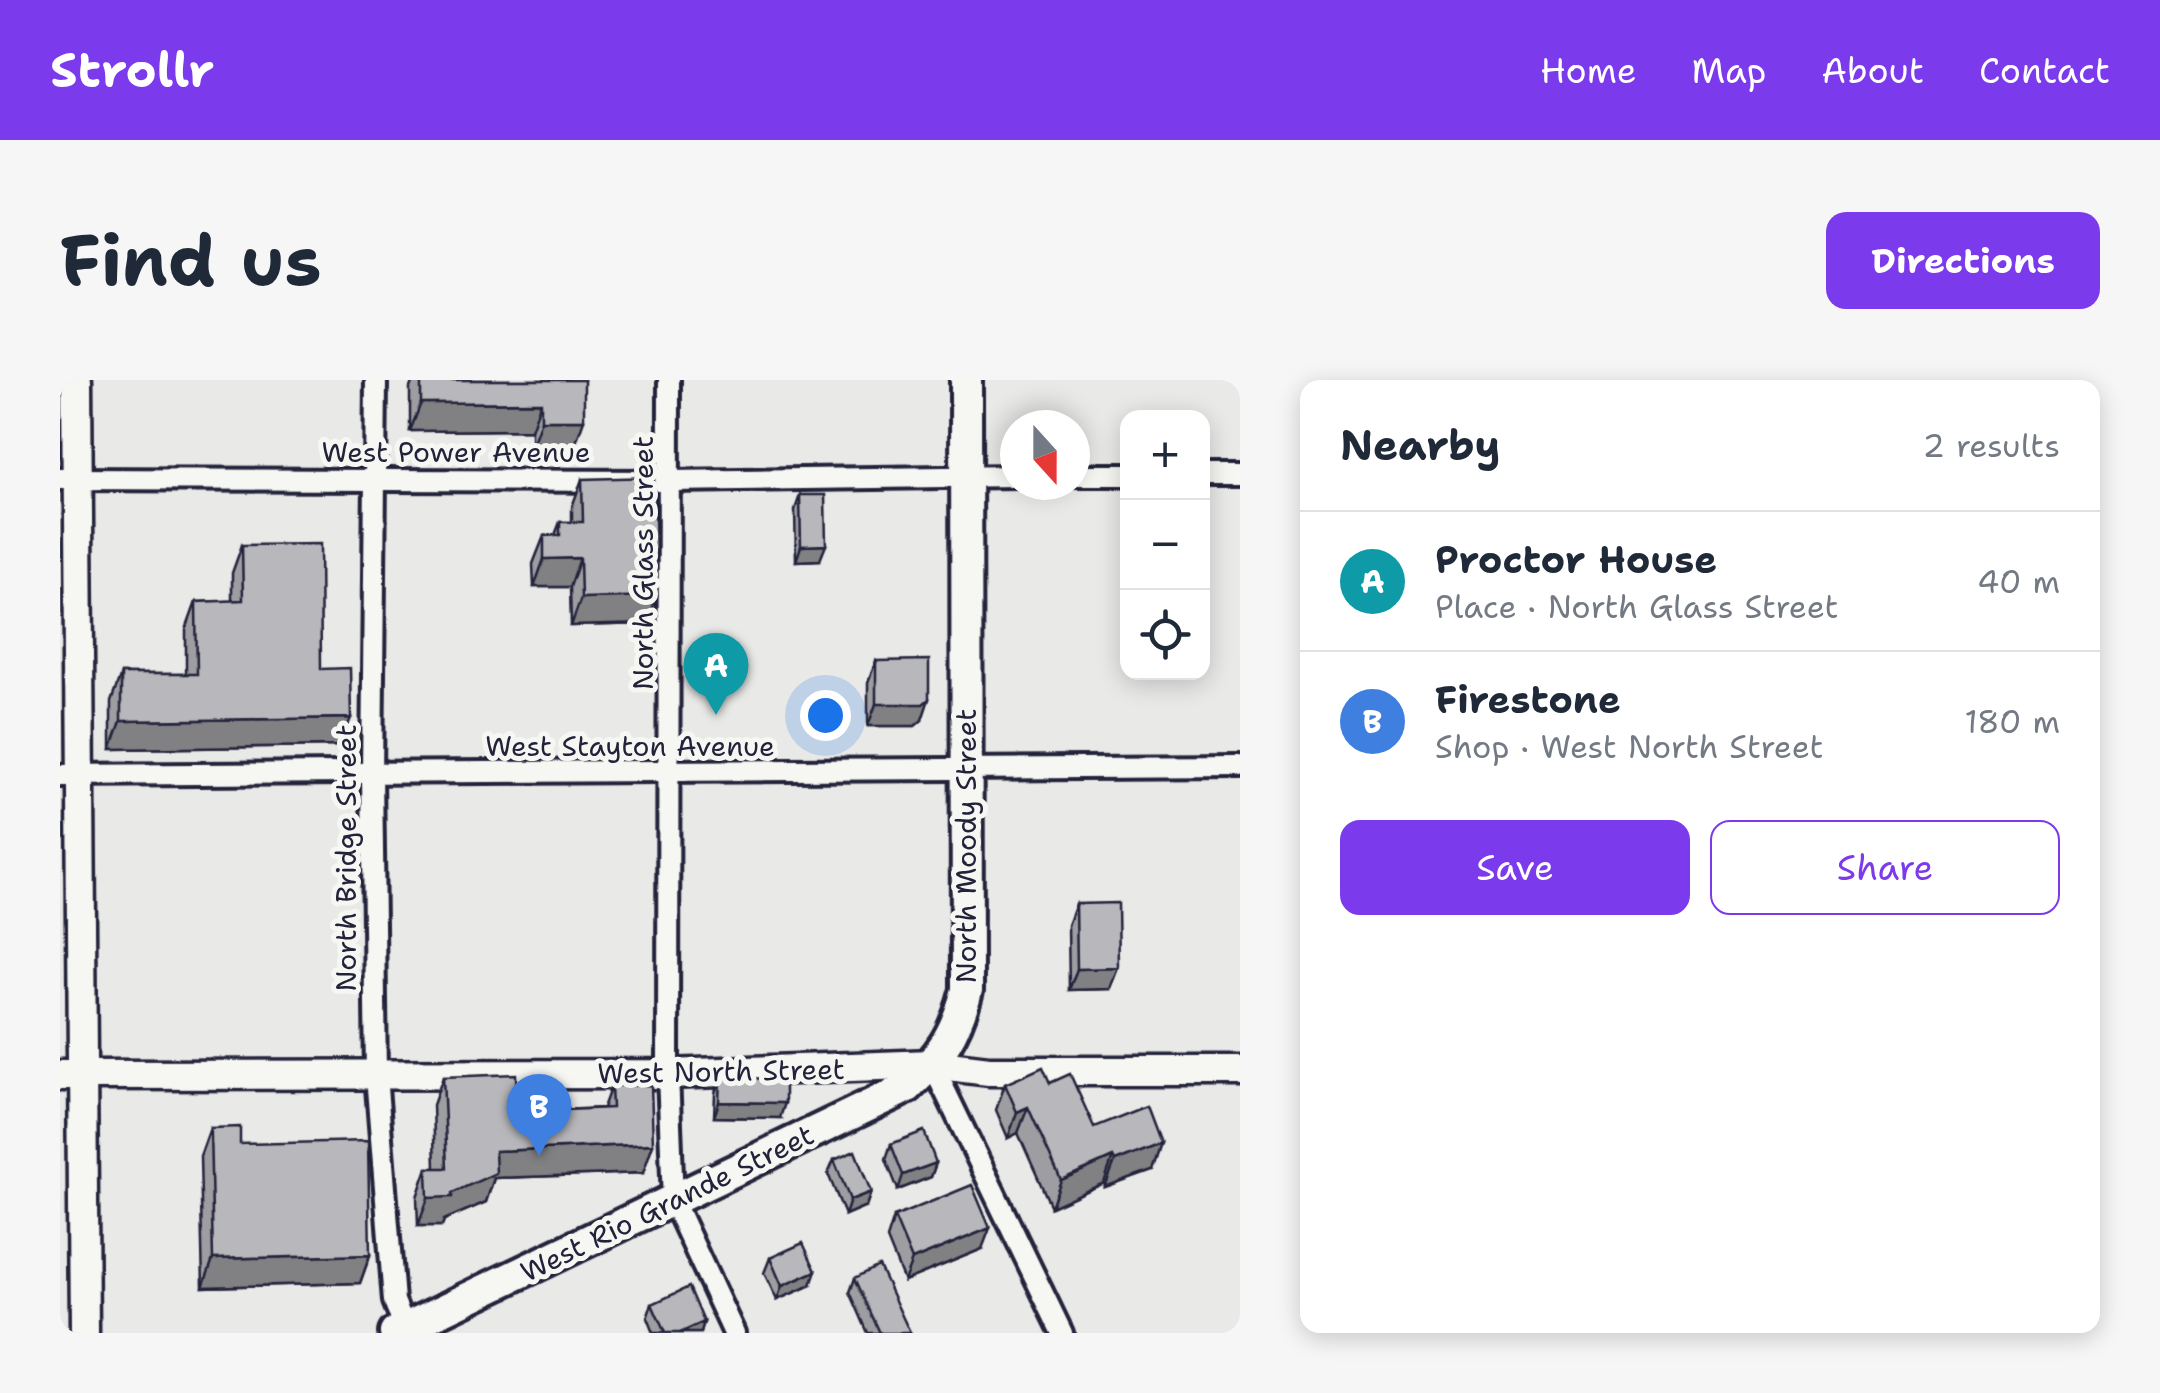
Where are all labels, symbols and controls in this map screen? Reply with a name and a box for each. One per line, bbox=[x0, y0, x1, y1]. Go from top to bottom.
text: Strollr bbox=[50, 38, 214, 102]
text: Home bbox=[1540, 47, 1636, 94]
text: Map bbox=[1691, 47, 1766, 94]
text: About bbox=[1821, 47, 1924, 94]
text: Contact bbox=[1979, 47, 2110, 94]
button: Directions bbox=[1826, 212, 2100, 309]
text: Find us bbox=[60, 214, 322, 307]
north arrow bbox=[1000, 410, 1090, 500]
map controls bbox=[1120, 410, 1210, 680]
button: + bbox=[1120, 410, 1210, 500]
text: Nearby bbox=[1340, 417, 1500, 473]
text: 2 results bbox=[1923, 424, 2060, 467]
street label: West Power Avenue bbox=[321, 433, 591, 471]
street label: North Glass Street bbox=[624, 436, 662, 690]
button: − bbox=[1120, 500, 1210, 590]
text: Proctor House bbox=[1435, 534, 1717, 585]
text: A bbox=[1360, 560, 1385, 603]
text: 40 m bbox=[1977, 560, 2060, 603]
text: Place · North Glass Street bbox=[1435, 585, 1838, 628]
button: locate bbox=[1120, 590, 1210, 680]
pin: A bbox=[684, 632, 748, 715]
text: Firestone bbox=[1435, 674, 1621, 725]
your location bbox=[800, 690, 851, 741]
text: B bbox=[1363, 700, 1382, 743]
text: 180 m bbox=[1964, 700, 2060, 743]
street label: North Moody Street bbox=[947, 709, 985, 983]
street label: North Bridge Street bbox=[327, 724, 365, 992]
text: Shop · West North Street bbox=[1435, 725, 1823, 768]
street label: West Stayton Avenue bbox=[485, 727, 775, 765]
button: Save bbox=[1340, 820, 1690, 915]
button: Share bbox=[1710, 820, 2060, 915]
street label: West North Street bbox=[597, 1050, 845, 1092]
pin: B bbox=[506, 1074, 572, 1156]
street label: West Rio Grande Street bbox=[514, 1115, 820, 1291]

